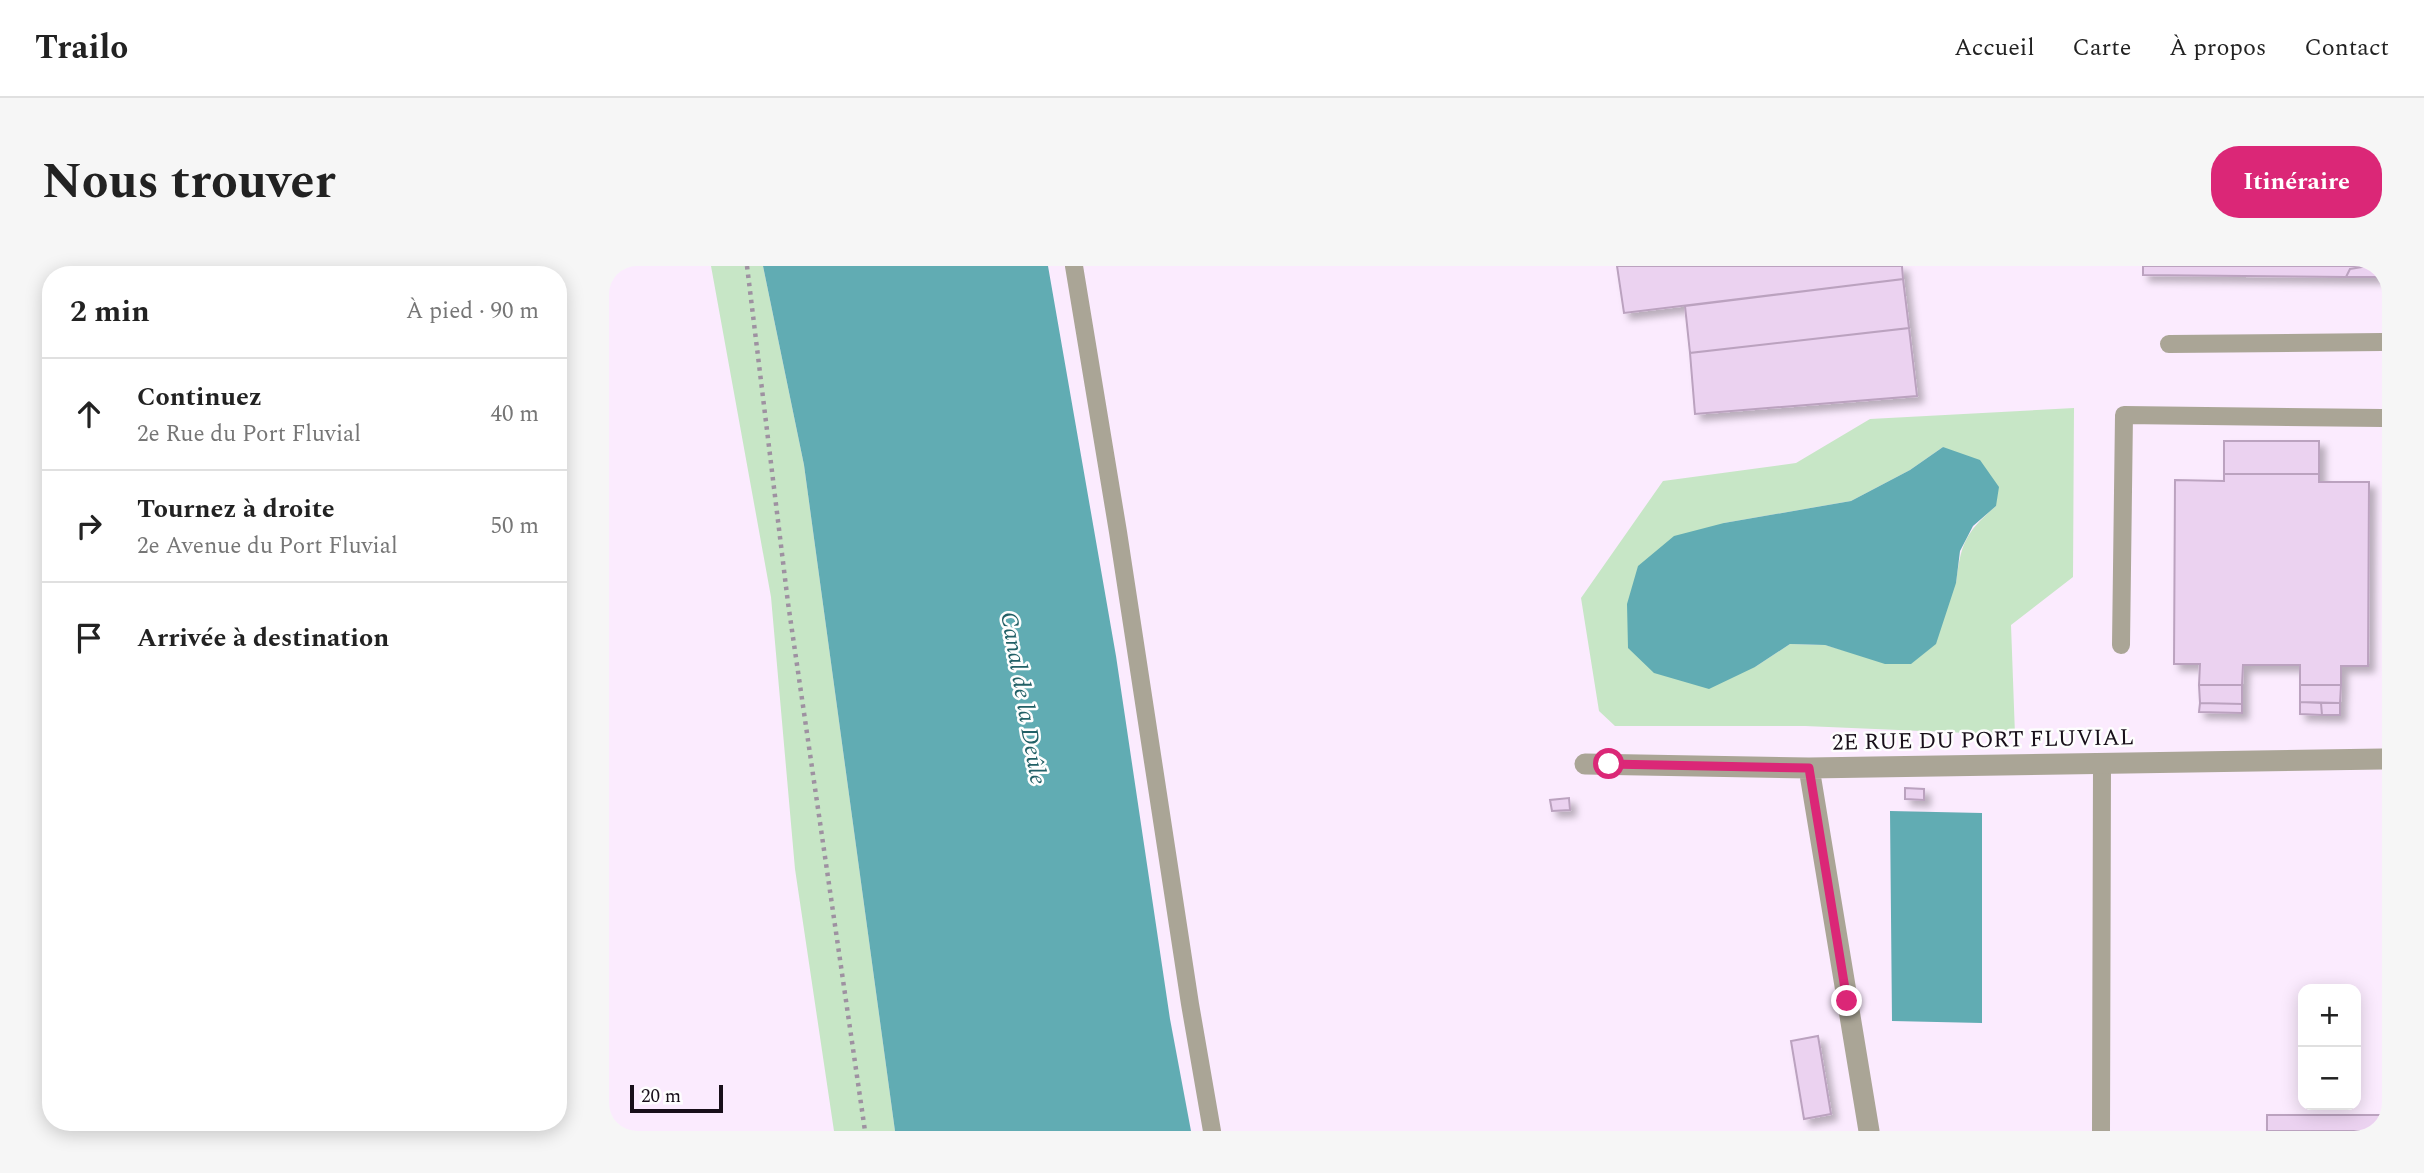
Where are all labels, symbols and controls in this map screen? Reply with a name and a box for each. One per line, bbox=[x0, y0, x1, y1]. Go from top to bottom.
text: Trailo bbox=[35, 23, 128, 73]
text: Accueil bbox=[1954, 30, 2034, 66]
text: Carte bbox=[2072, 30, 2131, 66]
text: À propos bbox=[2169, 30, 2266, 66]
text: Contact bbox=[2304, 30, 2389, 66]
text: Nous trouver bbox=[42, 145, 335, 220]
button: Itinéraire bbox=[2211, 146, 2382, 218]
text: 2 min bbox=[70, 289, 150, 335]
text: À pied · 90 m bbox=[406, 294, 539, 329]
text: Continuez bbox=[137, 377, 262, 417]
icon: ahead bbox=[70, 395, 108, 433]
text: 40 m bbox=[490, 397, 539, 432]
text: 2e Rue du Port Fluvial bbox=[137, 417, 361, 452]
text: Tournez à droite bbox=[137, 489, 335, 529]
icon: right bbox=[70, 507, 108, 545]
text: 50 m bbox=[490, 509, 539, 544]
text: 2e Avenue du Port Fluvial bbox=[137, 529, 398, 564]
water label: Canal de la Deûle bbox=[990, 609, 1056, 788]
text: Arrivée à destination bbox=[137, 618, 389, 658]
icon: arrive bbox=[70, 619, 108, 657]
street label: 2E RUE DU PORT FLUVIAL bbox=[1832, 720, 2134, 761]
route start bbox=[1593, 748, 1624, 779]
map controls bbox=[2298, 984, 2361, 1110]
button: + bbox=[2298, 984, 2361, 1047]
route end bbox=[1831, 985, 1862, 1016]
button: − bbox=[2298, 1047, 2361, 1110]
scale bar bbox=[630, 1082, 723, 1114]
text: 20 m bbox=[641, 1082, 681, 1111]

